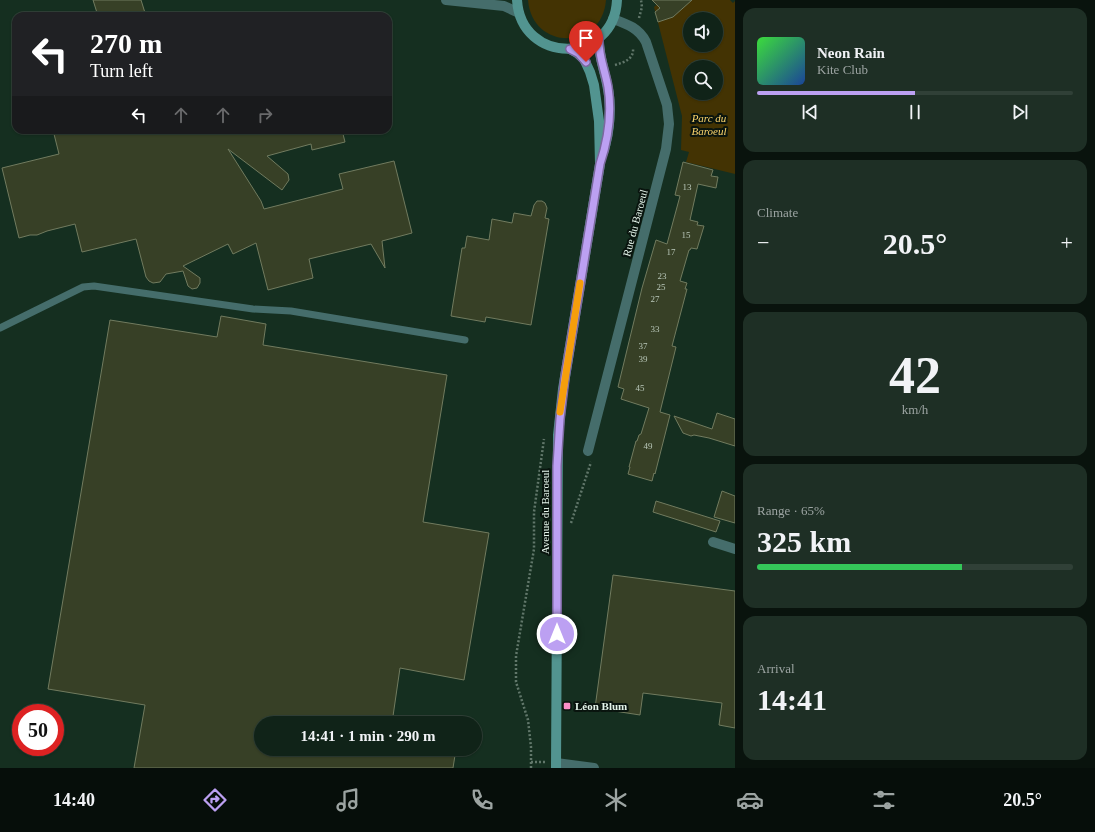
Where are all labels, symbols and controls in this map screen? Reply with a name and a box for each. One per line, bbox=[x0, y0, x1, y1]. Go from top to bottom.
map controls bbox=[683, 12, 723, 100]
button: sound bbox=[683, 12, 723, 52]
pin bbox=[569, 21, 603, 62]
icon: arrive bbox=[575, 27, 597, 49]
icon: left bbox=[24, 28, 76, 80]
text: 270 m bbox=[90, 28, 162, 59]
text: Neon Rain bbox=[817, 45, 885, 61]
button: search bbox=[683, 60, 723, 100]
text: Turn left bbox=[90, 61, 153, 81]
text: Kite Club bbox=[817, 62, 868, 77]
icon: previous bbox=[799, 101, 821, 123]
icon: pause bbox=[904, 101, 926, 123]
icon: next bbox=[1009, 101, 1031, 123]
icon: left bbox=[128, 104, 150, 126]
icon: ahead bbox=[170, 104, 192, 126]
icon: ahead bbox=[212, 104, 234, 126]
icon: right bbox=[254, 104, 276, 126]
park label: Parc du Baroeul bbox=[691, 112, 727, 137]
house number: 13 bbox=[683, 182, 692, 192]
street label: Rue du Baroeul bbox=[620, 188, 650, 258]
text: Climate bbox=[757, 205, 798, 220]
text: 20.5° bbox=[883, 227, 947, 260]
house number: 15 bbox=[682, 230, 691, 240]
text: − bbox=[757, 230, 769, 255]
text: + bbox=[1061, 230, 1073, 255]
house number: 17 bbox=[667, 247, 676, 257]
house number: 23 bbox=[658, 271, 667, 281]
house number: 25 bbox=[657, 282, 666, 292]
house number: 27 bbox=[651, 294, 660, 304]
house number: 33 bbox=[651, 324, 660, 334]
house number: 37 bbox=[639, 341, 648, 351]
text: 42 bbox=[889, 347, 941, 404]
house number: 39 bbox=[639, 354, 648, 364]
house number: 45 bbox=[636, 383, 645, 393]
text: km/h bbox=[902, 402, 928, 417]
house number: 49 bbox=[644, 441, 653, 451]
street label: Avenue du Baroeul bbox=[539, 470, 551, 554]
text: Range · 65% bbox=[757, 503, 825, 518]
text: 325 km bbox=[757, 525, 851, 558]
position arrow bbox=[536, 613, 578, 655]
text: Arrival bbox=[757, 661, 795, 676]
text: 14:41 bbox=[757, 683, 827, 716]
place label: Léon Blum bbox=[575, 700, 627, 712]
marker: Léon Blum bbox=[562, 701, 572, 711]
speed limit sign: 50 bbox=[12, 704, 64, 756]
text: 14:41 · 1 min · 290 m bbox=[301, 728, 436, 744]
icon: directions bbox=[201, 786, 229, 814]
icon: music bbox=[334, 786, 362, 814]
icon: phone bbox=[468, 786, 496, 814]
icon: climate bbox=[602, 786, 630, 814]
icon: car bbox=[736, 786, 764, 814]
icon: filters bbox=[870, 786, 898, 814]
text: 14:40 bbox=[53, 790, 95, 810]
text: 20.5° bbox=[1003, 790, 1042, 810]

